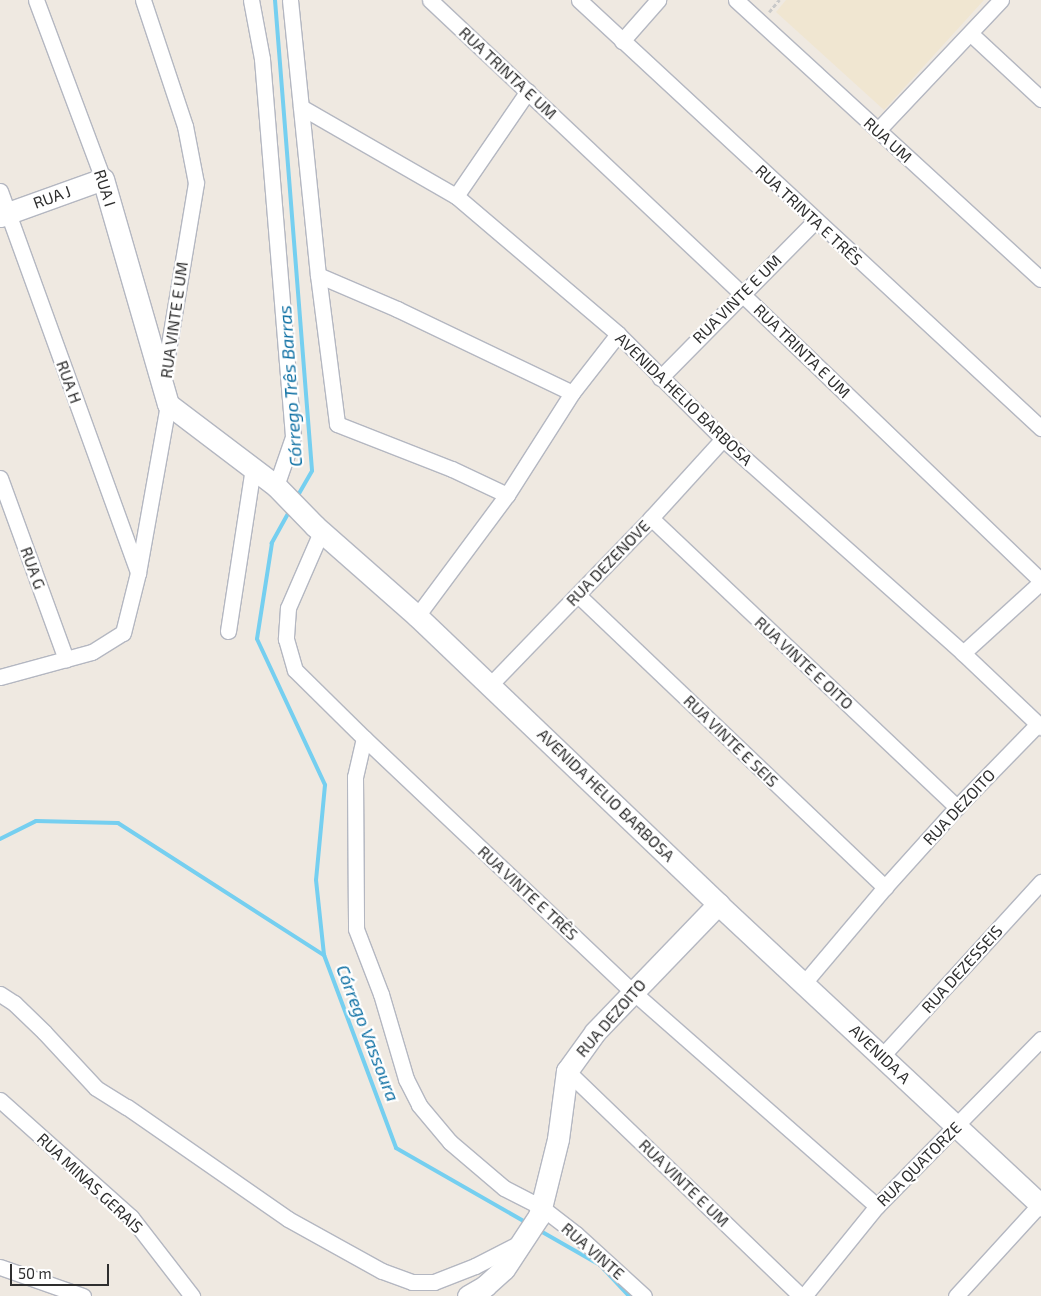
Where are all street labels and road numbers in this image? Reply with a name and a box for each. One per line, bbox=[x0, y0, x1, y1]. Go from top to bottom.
street label: RUA TRINTA E UM bbox=[455, 22, 561, 124]
street label: RUA UM bbox=[860, 113, 916, 167]
street label: RUA TRINTA E TRÊS bbox=[751, 160, 867, 270]
street label: RUA I bbox=[90, 167, 120, 209]
street label: RUA J bbox=[30, 181, 74, 213]
street label: RUA VINTE E UM bbox=[688, 250, 786, 348]
street label: RUA VINTE E UM bbox=[156, 260, 192, 380]
street label: RUA TRINTA E UM bbox=[749, 300, 855, 402]
street label: AVENIDA HELIO BARBOSA bbox=[611, 328, 757, 470]
street label: RUA H bbox=[52, 358, 86, 406]
street label: RUA DEZENOVE bbox=[562, 516, 654, 610]
street label: RUA G bbox=[16, 544, 50, 592]
street label: RUA VINTE E OITO bbox=[751, 612, 857, 714]
street label: RUA VINTE E SEIS bbox=[679, 691, 783, 791]
street label: AVENIDA HELIO BARBOSA bbox=[533, 724, 679, 866]
street label: RUA DEZOITO bbox=[919, 765, 999, 849]
street label: RUA VINTE E TRÊS bbox=[474, 841, 582, 945]
street label: RUA DEZESSEIS bbox=[918, 921, 1006, 1017]
street label: RUA DEZOITO bbox=[572, 975, 650, 1061]
street label: AVENIDA A bbox=[845, 1020, 915, 1088]
street label: RUA QUATORZE bbox=[873, 1118, 965, 1210]
street label: RUA MINAS GERAIS bbox=[33, 1129, 147, 1237]
street label: RUA VINTE E UM bbox=[635, 1135, 733, 1231]
street label: RUA VINTE bbox=[557, 1218, 629, 1284]

